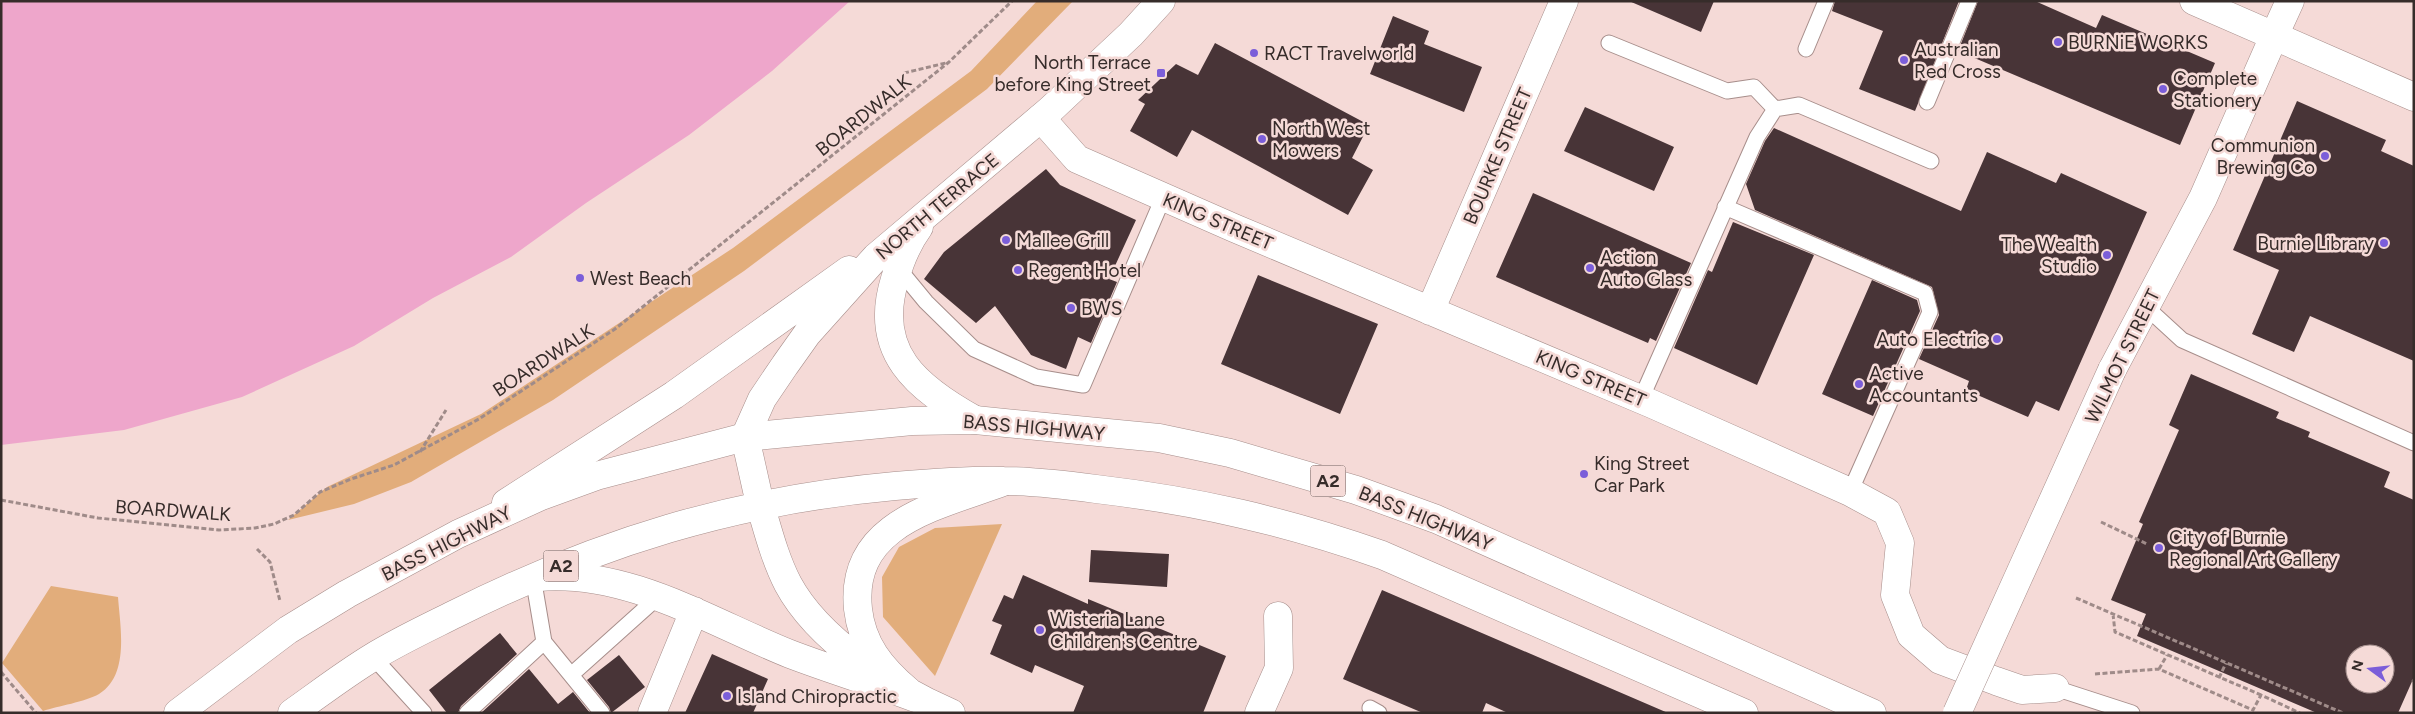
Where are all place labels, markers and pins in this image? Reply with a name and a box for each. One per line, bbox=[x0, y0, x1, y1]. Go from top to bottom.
place label: BURNiE WORKS bbox=[2068, 31, 2208, 54]
marker: BURNiE WORKS bbox=[2052, 36, 2064, 48]
place label: Australian Red Cross bbox=[1914, 38, 2001, 83]
place label: RACT Travelworld bbox=[1264, 42, 1414, 65]
marker: RACT Travelworld bbox=[1248, 47, 1260, 59]
place label: North Terrace before King Street bbox=[994, 51, 1151, 96]
marker: Australian Red Cross bbox=[1898, 54, 1910, 66]
marker: North Terrace before King Street bbox=[1155, 67, 1167, 79]
place label: Complete Stationery bbox=[2173, 67, 2262, 112]
marker: Complete Stationery bbox=[2157, 83, 2169, 95]
place label: North West Mowers bbox=[1272, 117, 1371, 162]
marker: North West Mowers bbox=[1256, 133, 1268, 145]
place label: Communion Brewing Co bbox=[2211, 134, 2315, 179]
marker: Communion Brewing Co bbox=[2319, 150, 2331, 162]
place label: Mallee Grill bbox=[1016, 229, 1109, 252]
place label: Burnie Library bbox=[2257, 232, 2374, 255]
place label: The Wealth Studio bbox=[2001, 233, 2097, 278]
marker: Mallee Grill bbox=[1000, 234, 1012, 246]
marker: Burnie Library bbox=[2378, 237, 2390, 249]
place label: Action Auto Glass bbox=[1600, 246, 1692, 291]
marker: The Wealth Studio bbox=[2101, 249, 2113, 261]
place label: Regent Hotel bbox=[1028, 259, 1141, 282]
marker: Action Auto Glass bbox=[1584, 262, 1596, 274]
marker: Regent Hotel bbox=[1012, 264, 1024, 276]
place label: West Beach bbox=[590, 267, 691, 290]
marker: West Beach bbox=[574, 272, 586, 284]
place label: BWS bbox=[1081, 297, 1123, 320]
marker: BWS bbox=[1065, 302, 1077, 314]
place label: Auto Electric bbox=[1876, 328, 1987, 351]
marker: Auto Electric bbox=[1991, 333, 2003, 345]
place label: Active Accountants bbox=[1869, 362, 1978, 407]
marker: Active Accountants bbox=[1853, 378, 1865, 390]
place label: King Street Car Park bbox=[1594, 452, 1690, 497]
marker: King Street Car Park bbox=[1578, 468, 1590, 480]
place label: City of Burnie Regional Art Gallery bbox=[2169, 526, 2337, 571]
marker: City of Burnie Regional Art Gallery bbox=[2153, 542, 2165, 554]
place label: Wisteria Lane Children's Centre bbox=[1050, 608, 1197, 653]
marker: Wisteria Lane Children's Centre bbox=[1034, 624, 1046, 636]
place label: Island Chiropractic bbox=[737, 685, 897, 708]
marker: Island Chiropractic bbox=[721, 690, 733, 702]

